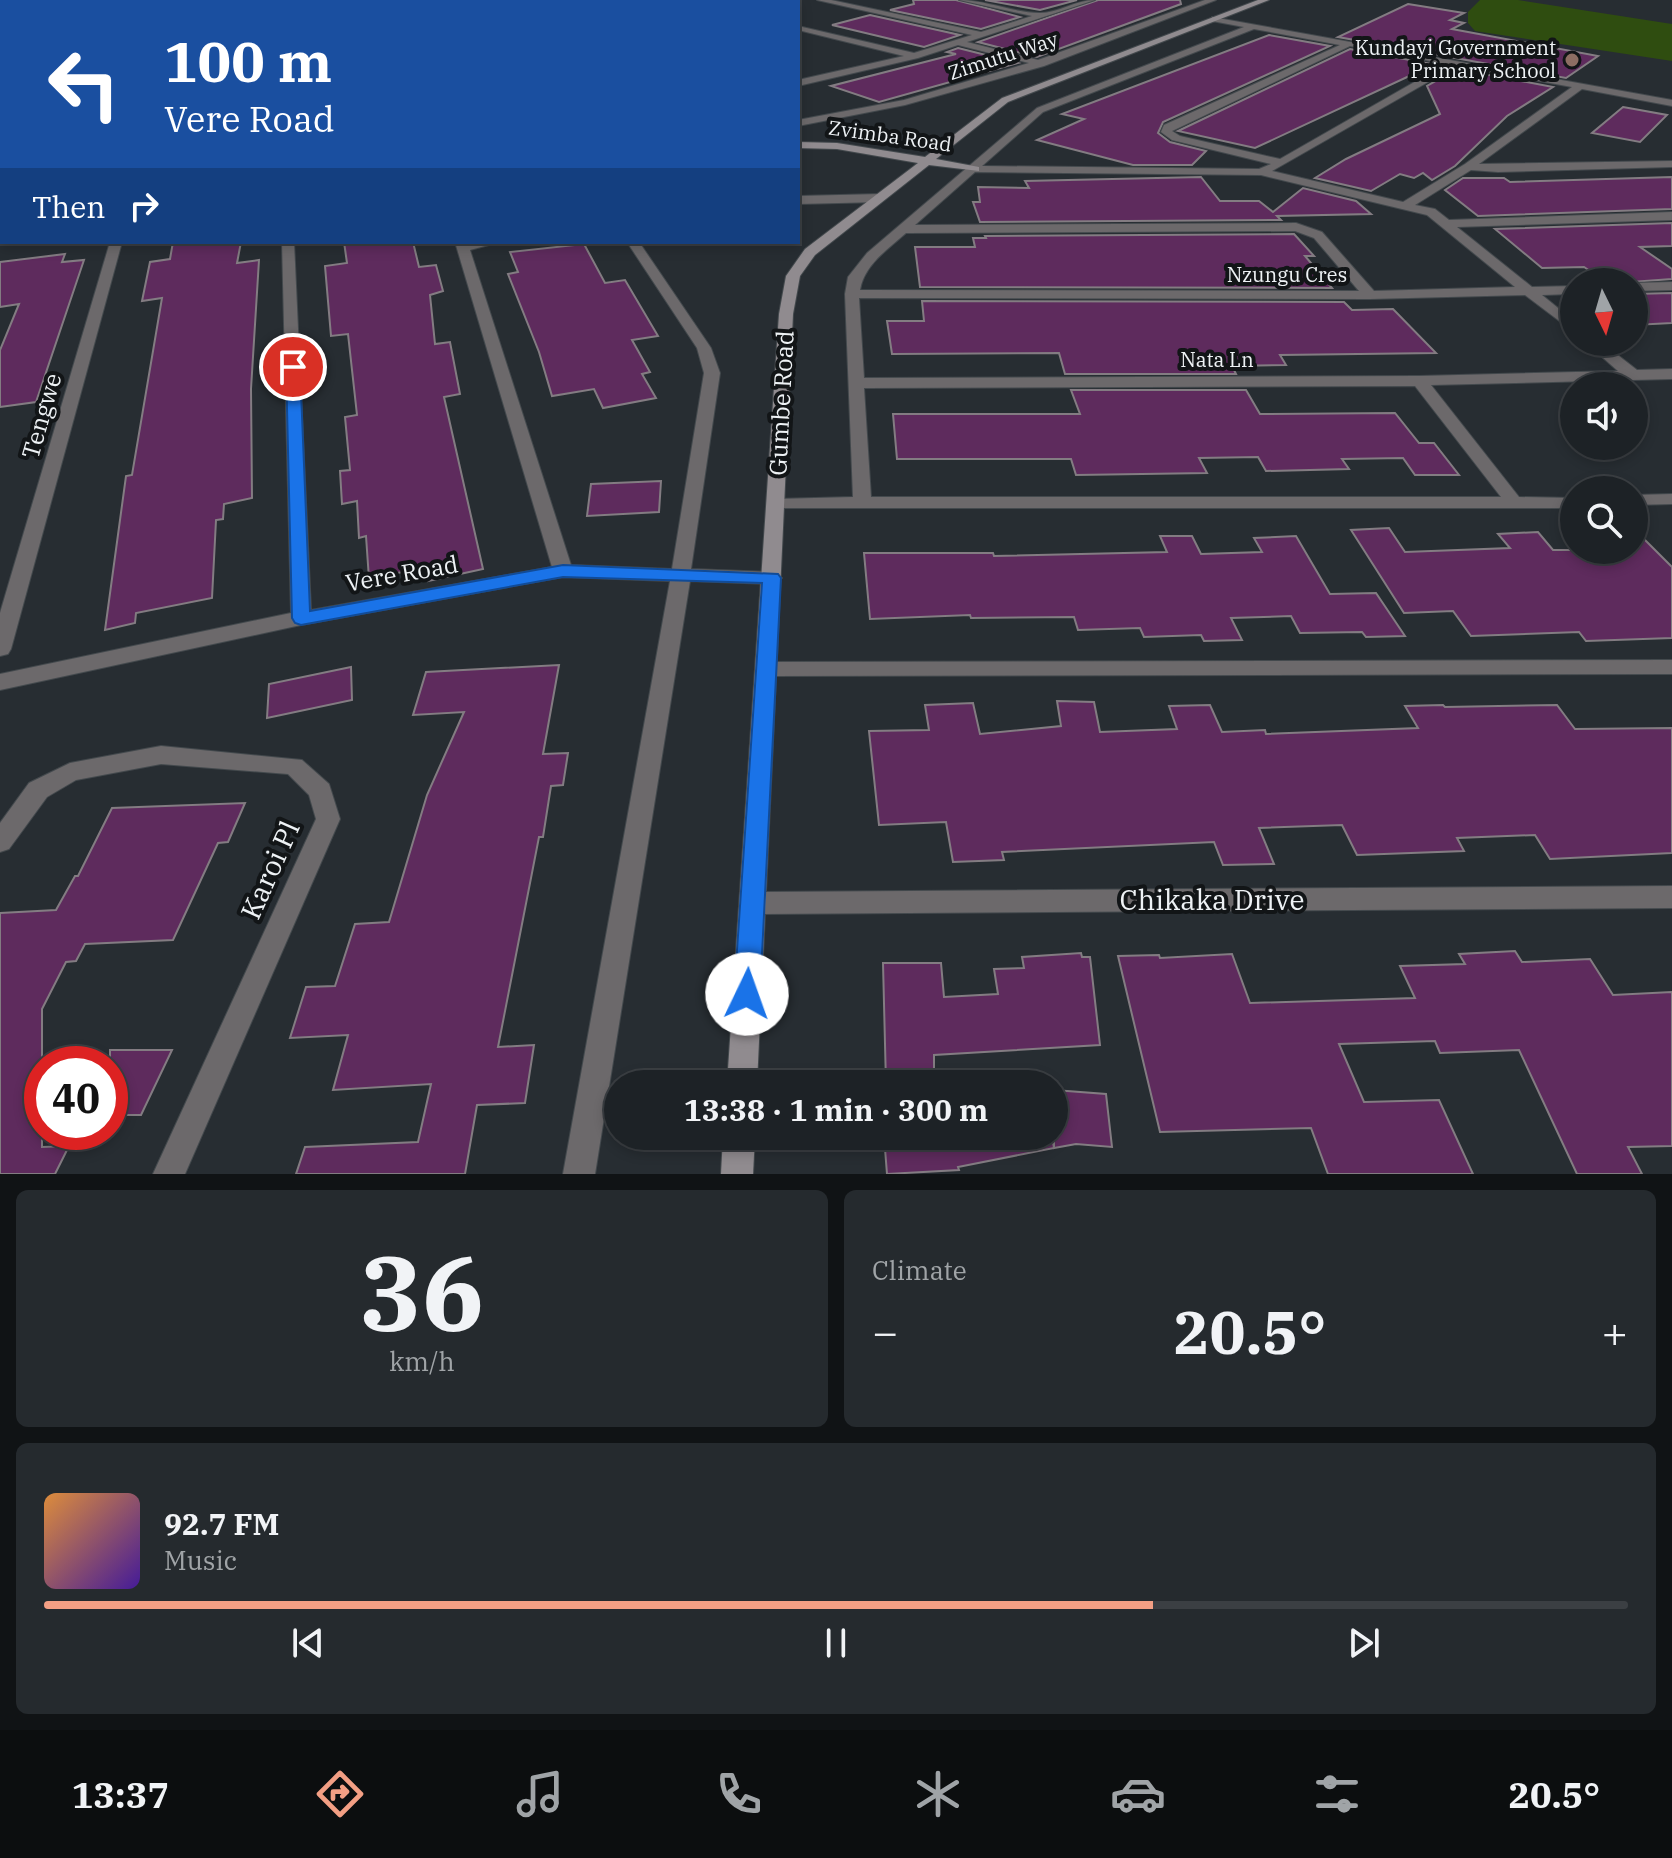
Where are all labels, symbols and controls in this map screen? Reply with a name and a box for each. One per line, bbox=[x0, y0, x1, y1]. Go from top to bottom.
text: 100 m bbox=[164, 25, 332, 97]
street label: Zimutu Way bbox=[944, 25, 1062, 86]
icon: left bbox=[32, 32, 136, 136]
place label: Kundayi Government Primary School bbox=[1355, 34, 1556, 84]
marker: Kundayi Government Primary School bbox=[1563, 51, 1581, 69]
text: Vere Road bbox=[164, 95, 335, 142]
street label: Zvimba Road bbox=[827, 113, 953, 158]
icon: right bbox=[122, 184, 166, 228]
text: Then bbox=[32, 187, 106, 226]
street label: Nzungu Cres bbox=[1227, 261, 1347, 288]
north arrow bbox=[1560, 268, 1648, 356]
map controls bbox=[1560, 268, 1648, 564]
street label: Gumbe Road bbox=[761, 330, 801, 476]
pin bbox=[259, 333, 327, 401]
icon: arrive bbox=[271, 345, 315, 389]
street label: Nata Ln bbox=[1180, 346, 1254, 373]
street label: Tengwe bbox=[14, 369, 68, 462]
button: sound bbox=[1560, 372, 1648, 460]
button: search bbox=[1560, 476, 1648, 564]
street label: Vere Road bbox=[343, 547, 461, 599]
street label: Karoi Pl bbox=[231, 815, 308, 925]
street label: Chikaka Drive bbox=[1120, 881, 1304, 918]
position arrow bbox=[705, 952, 789, 1036]
speed limit sign: 40 bbox=[24, 1046, 128, 1150]
text: 13:38 · 1 min · 300 m bbox=[684, 1090, 988, 1129]
text: 36 bbox=[360, 1224, 484, 1360]
text: Climate bbox=[872, 1253, 967, 1287]
text: 20.5° bbox=[1173, 1292, 1327, 1371]
text: − bbox=[872, 1303, 898, 1360]
text: + bbox=[1602, 1303, 1628, 1360]
text: km/h bbox=[389, 1344, 455, 1378]
text: 92.7 FM bbox=[164, 1504, 279, 1543]
text: Music bbox=[164, 1543, 237, 1577]
icon: previous bbox=[286, 1621, 330, 1665]
icon: pause bbox=[814, 1621, 858, 1665]
icon: next bbox=[1342, 1621, 1386, 1665]
icon: directions bbox=[312, 1766, 368, 1822]
icon: music bbox=[512, 1766, 568, 1822]
icon: phone bbox=[711, 1766, 767, 1822]
icon: climate bbox=[910, 1766, 966, 1822]
icon: car bbox=[1110, 1766, 1166, 1822]
icon: filters bbox=[1309, 1766, 1365, 1822]
text: 13:37 bbox=[72, 1771, 169, 1818]
text: 20.5° bbox=[1508, 1771, 1600, 1818]

